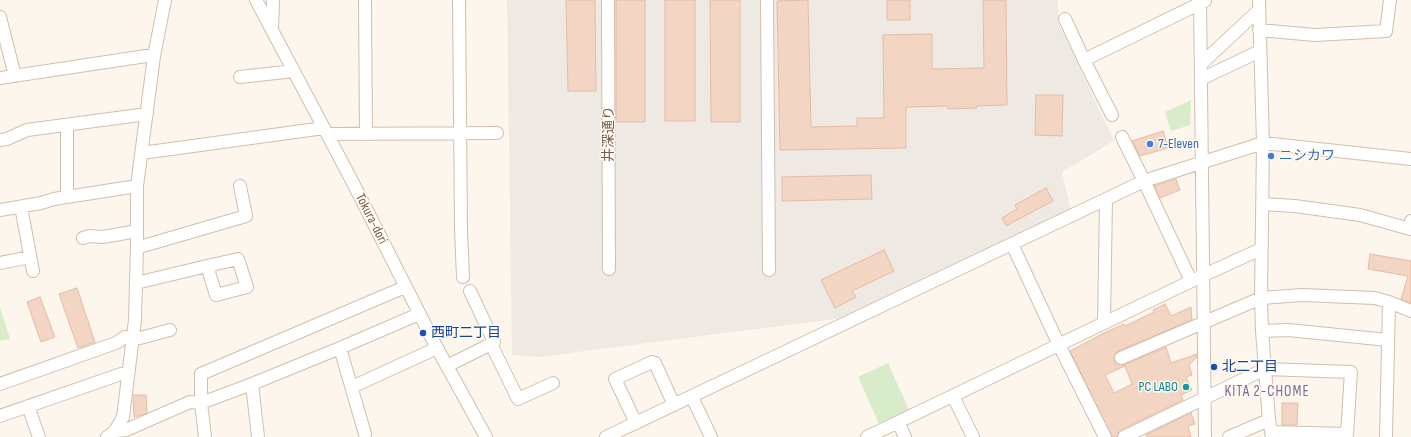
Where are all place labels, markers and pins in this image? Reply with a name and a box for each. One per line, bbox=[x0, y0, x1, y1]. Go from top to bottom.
place label: 7-Eleven bbox=[1158, 136, 1199, 152]
marker: 7-Eleven bbox=[1145, 139, 1155, 149]
place label: ニシカワ bbox=[1279, 148, 1335, 164]
marker: ニシカワ bbox=[1266, 151, 1276, 161]
place label: 西町二丁目 bbox=[431, 325, 501, 341]
marker: 西町二丁目 bbox=[418, 328, 428, 338]
place label: 北二丁目 bbox=[1222, 359, 1278, 375]
marker: 北二丁目 bbox=[1209, 362, 1219, 372]
place label: PC LABO bbox=[1139, 379, 1178, 395]
marker: PC LABO bbox=[1181, 382, 1191, 392]

